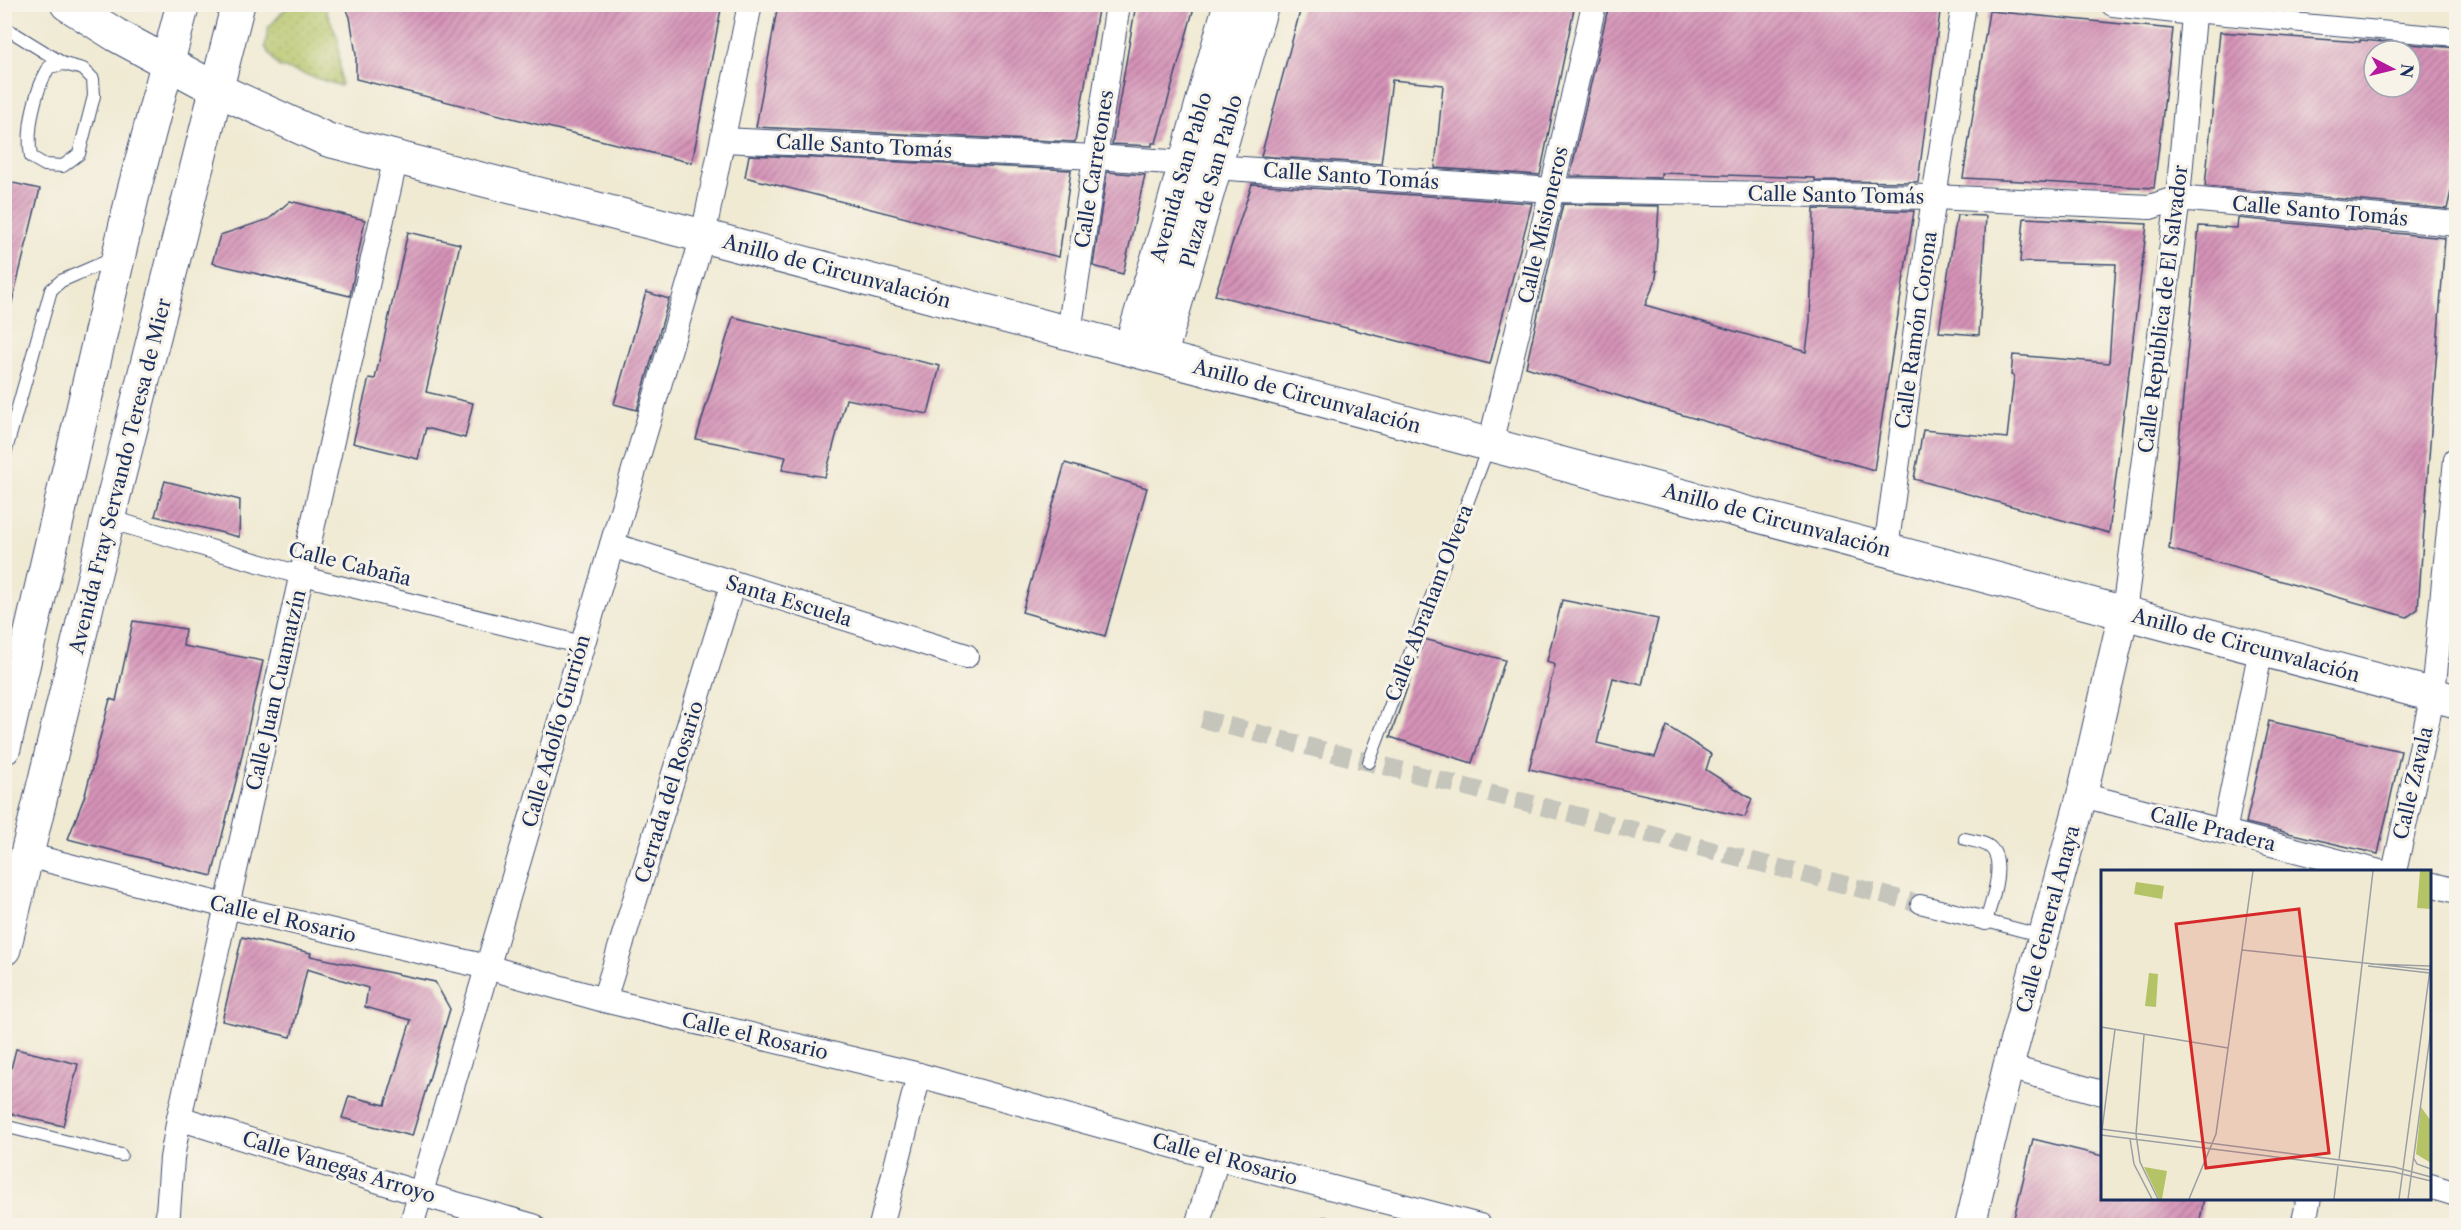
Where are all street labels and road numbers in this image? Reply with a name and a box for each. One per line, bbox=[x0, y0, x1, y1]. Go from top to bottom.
street label: Calle Carretones bbox=[1070, 88, 1118, 250]
street label: Avenida San Pablo bbox=[1145, 89, 1217, 266]
street label: Plaza de San Pablo bbox=[1175, 92, 1247, 270]
street label: Calle Santo Tomás bbox=[775, 129, 953, 163]
street label: Calle Misioneros bbox=[1513, 144, 1573, 306]
street label: Calle Santo Tomás bbox=[1262, 158, 1440, 194]
street label: Calle República de El Salvador bbox=[2133, 163, 2193, 455]
street label: Calle Santo Tomás bbox=[1747, 181, 1925, 209]
street label: Calle Santo Tomás bbox=[2231, 191, 2409, 231]
street label: Anillo de Circunvalación bbox=[720, 229, 954, 313]
street label: Calle Ramón Corona bbox=[1890, 229, 1942, 430]
street label: Avenida Fray Servando Teresa de Mier bbox=[64, 295, 176, 657]
street label: Anillo de Circunvalación bbox=[1190, 354, 1424, 438]
street label: Anillo de Circunvalación bbox=[1660, 478, 1894, 562]
street label: Calle Abraham Olvera bbox=[1380, 501, 1478, 705]
street label: Calle Cabaña bbox=[286, 537, 414, 591]
street label: Santa Escuela bbox=[723, 570, 855, 632]
street label: Calle Juan Cuamatzín bbox=[241, 587, 311, 793]
street label: Anillo de Circunvalación bbox=[2129, 603, 2363, 687]
street label: Calle Adolfo Gurrión bbox=[517, 632, 595, 830]
street label: Cerrada del Rosario bbox=[630, 698, 708, 886]
street label: Calle Zavala bbox=[2388, 724, 2438, 842]
street label: Calle Pradera bbox=[2148, 802, 2279, 856]
street label: Calle General Anaya bbox=[2011, 822, 2085, 1015]
street label: Calle el Rosario bbox=[207, 890, 359, 948]
street label: Calle el Rosario bbox=[679, 1007, 831, 1065]
street label: Calle Vanegas Arroyo bbox=[240, 1126, 438, 1208]
street label: Calle el Rosario bbox=[1150, 1128, 1300, 1190]

